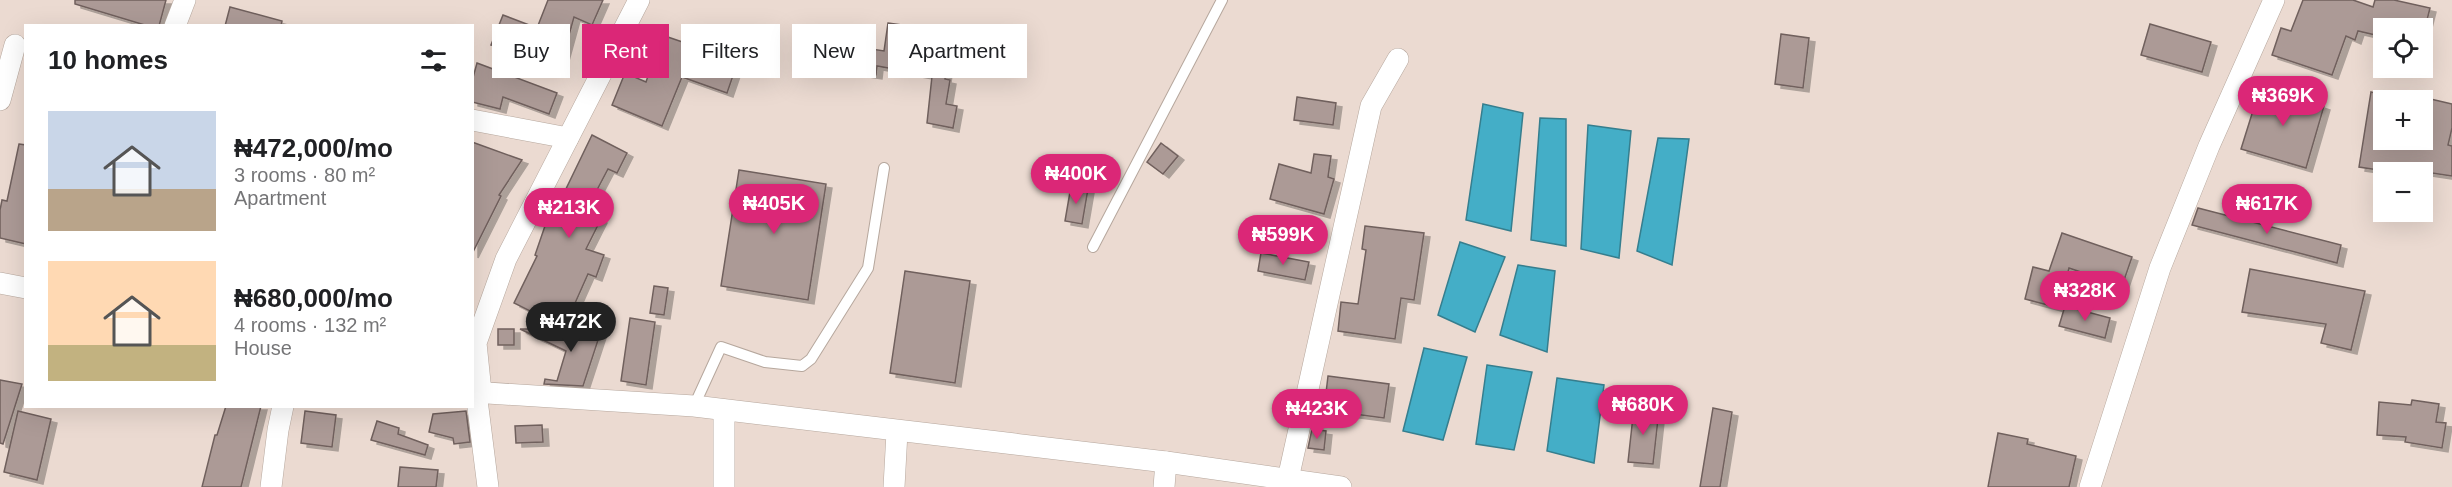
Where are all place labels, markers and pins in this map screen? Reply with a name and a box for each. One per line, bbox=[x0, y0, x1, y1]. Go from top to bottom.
pin: ₦369K bbox=[2241, 76, 2325, 127]
pin: ₦400K bbox=[1034, 154, 1118, 205]
pin: ₦405K bbox=[732, 184, 816, 235]
pin: ₦617K bbox=[2225, 184, 2309, 235]
pin: ₦213K bbox=[527, 188, 611, 239]
pin: ₦599K bbox=[1241, 215, 1325, 266]
pin: ₦328K bbox=[2043, 271, 2127, 322]
pin: ₦472K bbox=[529, 302, 613, 353]
pin: ₦680K bbox=[1601, 385, 1685, 436]
pin: ₦423K bbox=[1275, 389, 1359, 440]

